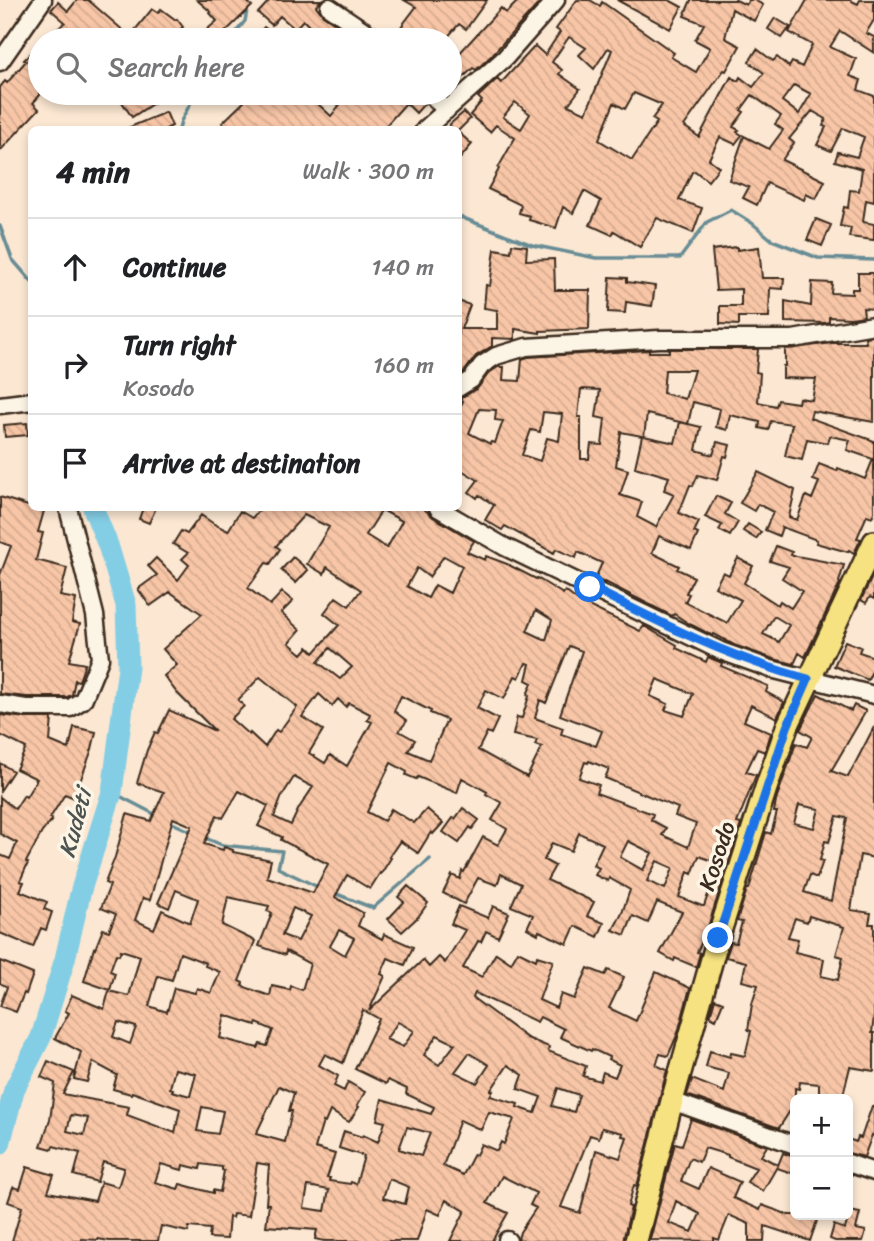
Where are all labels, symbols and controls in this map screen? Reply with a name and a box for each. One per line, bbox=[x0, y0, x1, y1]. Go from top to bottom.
search box bbox=[28, 28, 462, 105]
text: Search here bbox=[108, 44, 245, 90]
icon: search bbox=[52, 48, 90, 86]
text: 4 min bbox=[56, 145, 130, 199]
text: Walk · 300 m bbox=[302, 151, 434, 192]
text: Continue bbox=[123, 244, 226, 290]
text: 140 m bbox=[372, 247, 434, 288]
icon: ahead bbox=[56, 248, 94, 286]
text: Turn right bbox=[123, 322, 236, 368]
text: 160 m bbox=[373, 345, 434, 386]
icon: right bbox=[56, 346, 94, 384]
text: Kosodo bbox=[123, 368, 194, 409]
text: Arrive at destination bbox=[123, 440, 360, 486]
icon: arrive bbox=[56, 444, 94, 482]
route start bbox=[574, 571, 605, 602]
water label: Kudeti bbox=[46, 780, 105, 862]
street label: Kosodo bbox=[686, 816, 748, 896]
route end bbox=[702, 922, 733, 953]
map controls bbox=[790, 1094, 853, 1220]
button: + bbox=[790, 1094, 853, 1157]
button: − bbox=[790, 1157, 853, 1220]

